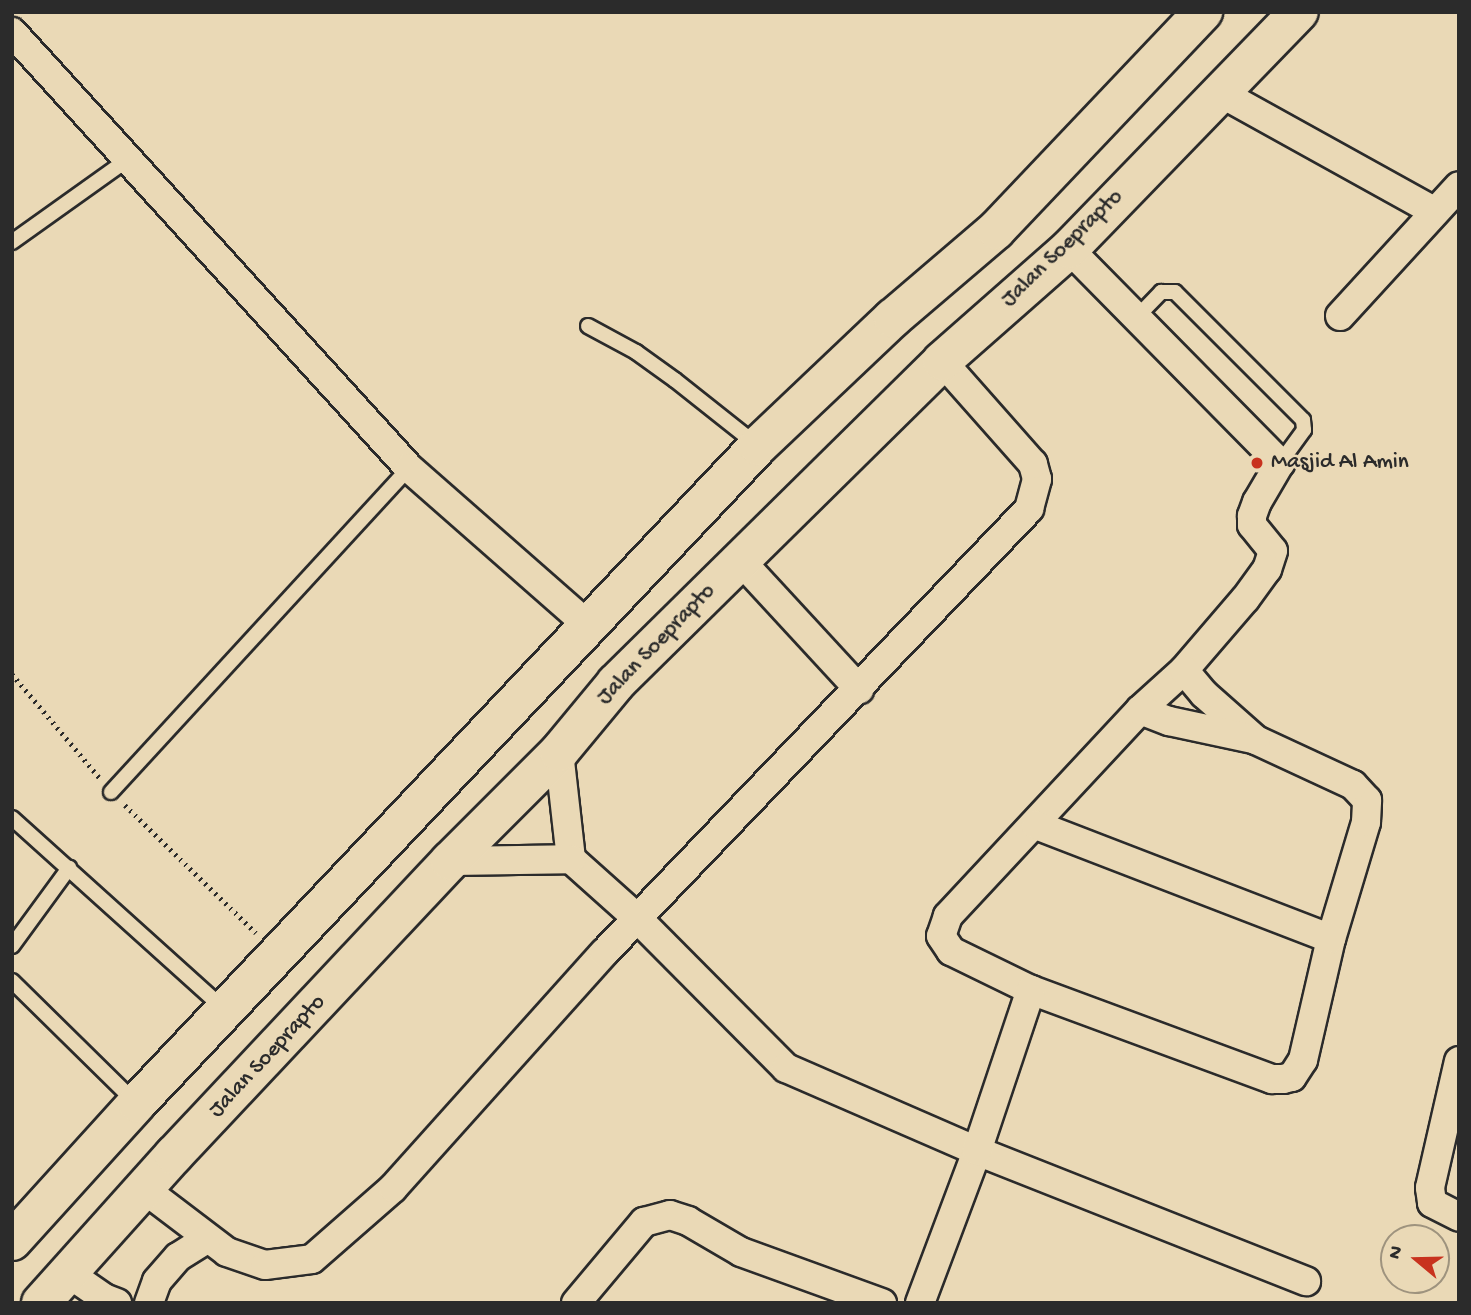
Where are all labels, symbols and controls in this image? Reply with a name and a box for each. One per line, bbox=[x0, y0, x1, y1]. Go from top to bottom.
street label: Jalan Soeprapto bbox=[996, 184, 1130, 314]
place label: Masjid Al Amin bbox=[1271, 449, 1409, 477]
marker: Masjid Al Amin bbox=[1249, 455, 1265, 471]
street label: Jalan Soeprapto bbox=[592, 578, 722, 712]
street label: Jalan Soeprapto bbox=[204, 990, 332, 1124]
north arrow bbox=[1380, 1224, 1450, 1294]
text: N bbox=[1384, 1243, 1409, 1262]

